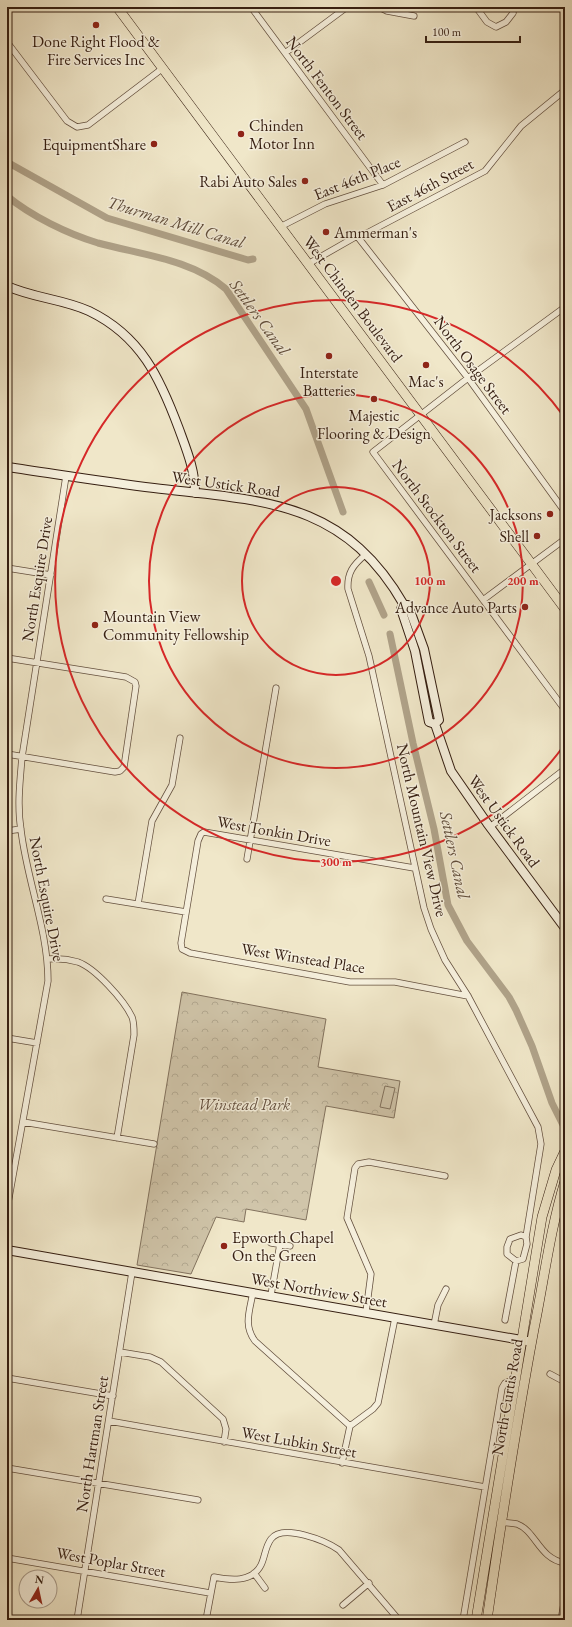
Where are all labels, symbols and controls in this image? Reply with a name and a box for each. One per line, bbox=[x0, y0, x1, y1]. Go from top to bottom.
scale bar bbox=[426, 18, 520, 44]
marker: Done Right Flood & Fire Services Inc bbox=[91, 20, 101, 30]
text: 100 m bbox=[432, 24, 462, 40]
place label: Done Right Flood & Fire Services Inc bbox=[32, 31, 160, 70]
street label: North Fenton Street bbox=[281, 32, 373, 144]
place label: Chinden Motor Inn bbox=[249, 115, 315, 154]
marker: Chinden Motor Inn bbox=[236, 129, 246, 139]
place label: EquipmentShare bbox=[43, 134, 146, 155]
marker: EquipmentShare bbox=[149, 139, 159, 149]
street label: East 46th Place bbox=[311, 151, 403, 205]
street label: East 46th Street bbox=[383, 153, 477, 217]
place label: Rabi Auto Sales bbox=[199, 171, 297, 192]
marker: Rabi Auto Sales bbox=[300, 176, 310, 186]
water label: Thurman Mill Canal bbox=[105, 191, 248, 254]
place label: Ammerman's bbox=[333, 222, 417, 243]
marker: Ammerman's bbox=[321, 227, 331, 237]
street label: West Chinden Boulevard bbox=[299, 232, 408, 367]
water label: Settlers Canal bbox=[224, 274, 296, 360]
street label: North Osage Street bbox=[429, 312, 517, 418]
marker: Interstate Batteries bbox=[324, 351, 334, 361]
marker: Mac's bbox=[421, 360, 431, 370]
place label: Interstate Batteries bbox=[300, 362, 358, 401]
place label: Mac's bbox=[408, 371, 444, 392]
marker: Majestic Flooring & Design bbox=[369, 394, 379, 404]
place label: Majestic Flooring & Design bbox=[317, 405, 431, 444]
street label: North Stockton Street bbox=[388, 455, 486, 577]
street label: West Ustick Road bbox=[170, 466, 282, 502]
place label: Jacksons bbox=[487, 504, 542, 525]
marker: Jacksons bbox=[545, 509, 555, 519]
street label: North Esquire Drive bbox=[17, 515, 57, 643]
place label: Shell bbox=[499, 526, 529, 547]
marker: Shell bbox=[532, 531, 542, 541]
text: 100 m bbox=[414, 573, 446, 589]
text: 200 m bbox=[507, 573, 539, 589]
centre of rings bbox=[329, 574, 343, 588]
place label: Advance Auto Parts bbox=[394, 597, 517, 618]
marker: Advance Auto Parts bbox=[520, 602, 530, 612]
place label: Mountain View Community Fellowship bbox=[103, 606, 249, 645]
marker: Mountain View Community Fellowship bbox=[90, 620, 100, 630]
street label: North Mountain View Drive bbox=[392, 741, 452, 919]
street label: West Ustick Road bbox=[463, 771, 545, 872]
water label: Settlers Canal bbox=[435, 808, 475, 902]
street label: West Tonkin Drive bbox=[215, 811, 333, 851]
street label: North Esquire Drive bbox=[25, 835, 69, 963]
text: 300 m bbox=[320, 854, 352, 870]
street label: West Winstead Place bbox=[240, 938, 366, 978]
park label: Winstead Park bbox=[198, 1094, 291, 1115]
place label: Epworth Chapel On the Green bbox=[232, 1227, 334, 1266]
marker: Epworth Chapel On the Green bbox=[219, 1241, 229, 1251]
street label: West Northview Street bbox=[249, 1268, 389, 1312]
street label: North Curtis Road bbox=[486, 1336, 528, 1457]
street label: North Hartman Street bbox=[71, 1374, 113, 1514]
street label: West Lubkin Street bbox=[240, 1422, 358, 1462]
street label: West Poplar Street bbox=[55, 1542, 167, 1582]
north arrow bbox=[18, 1569, 58, 1609]
text: N bbox=[34, 1572, 45, 1587]

